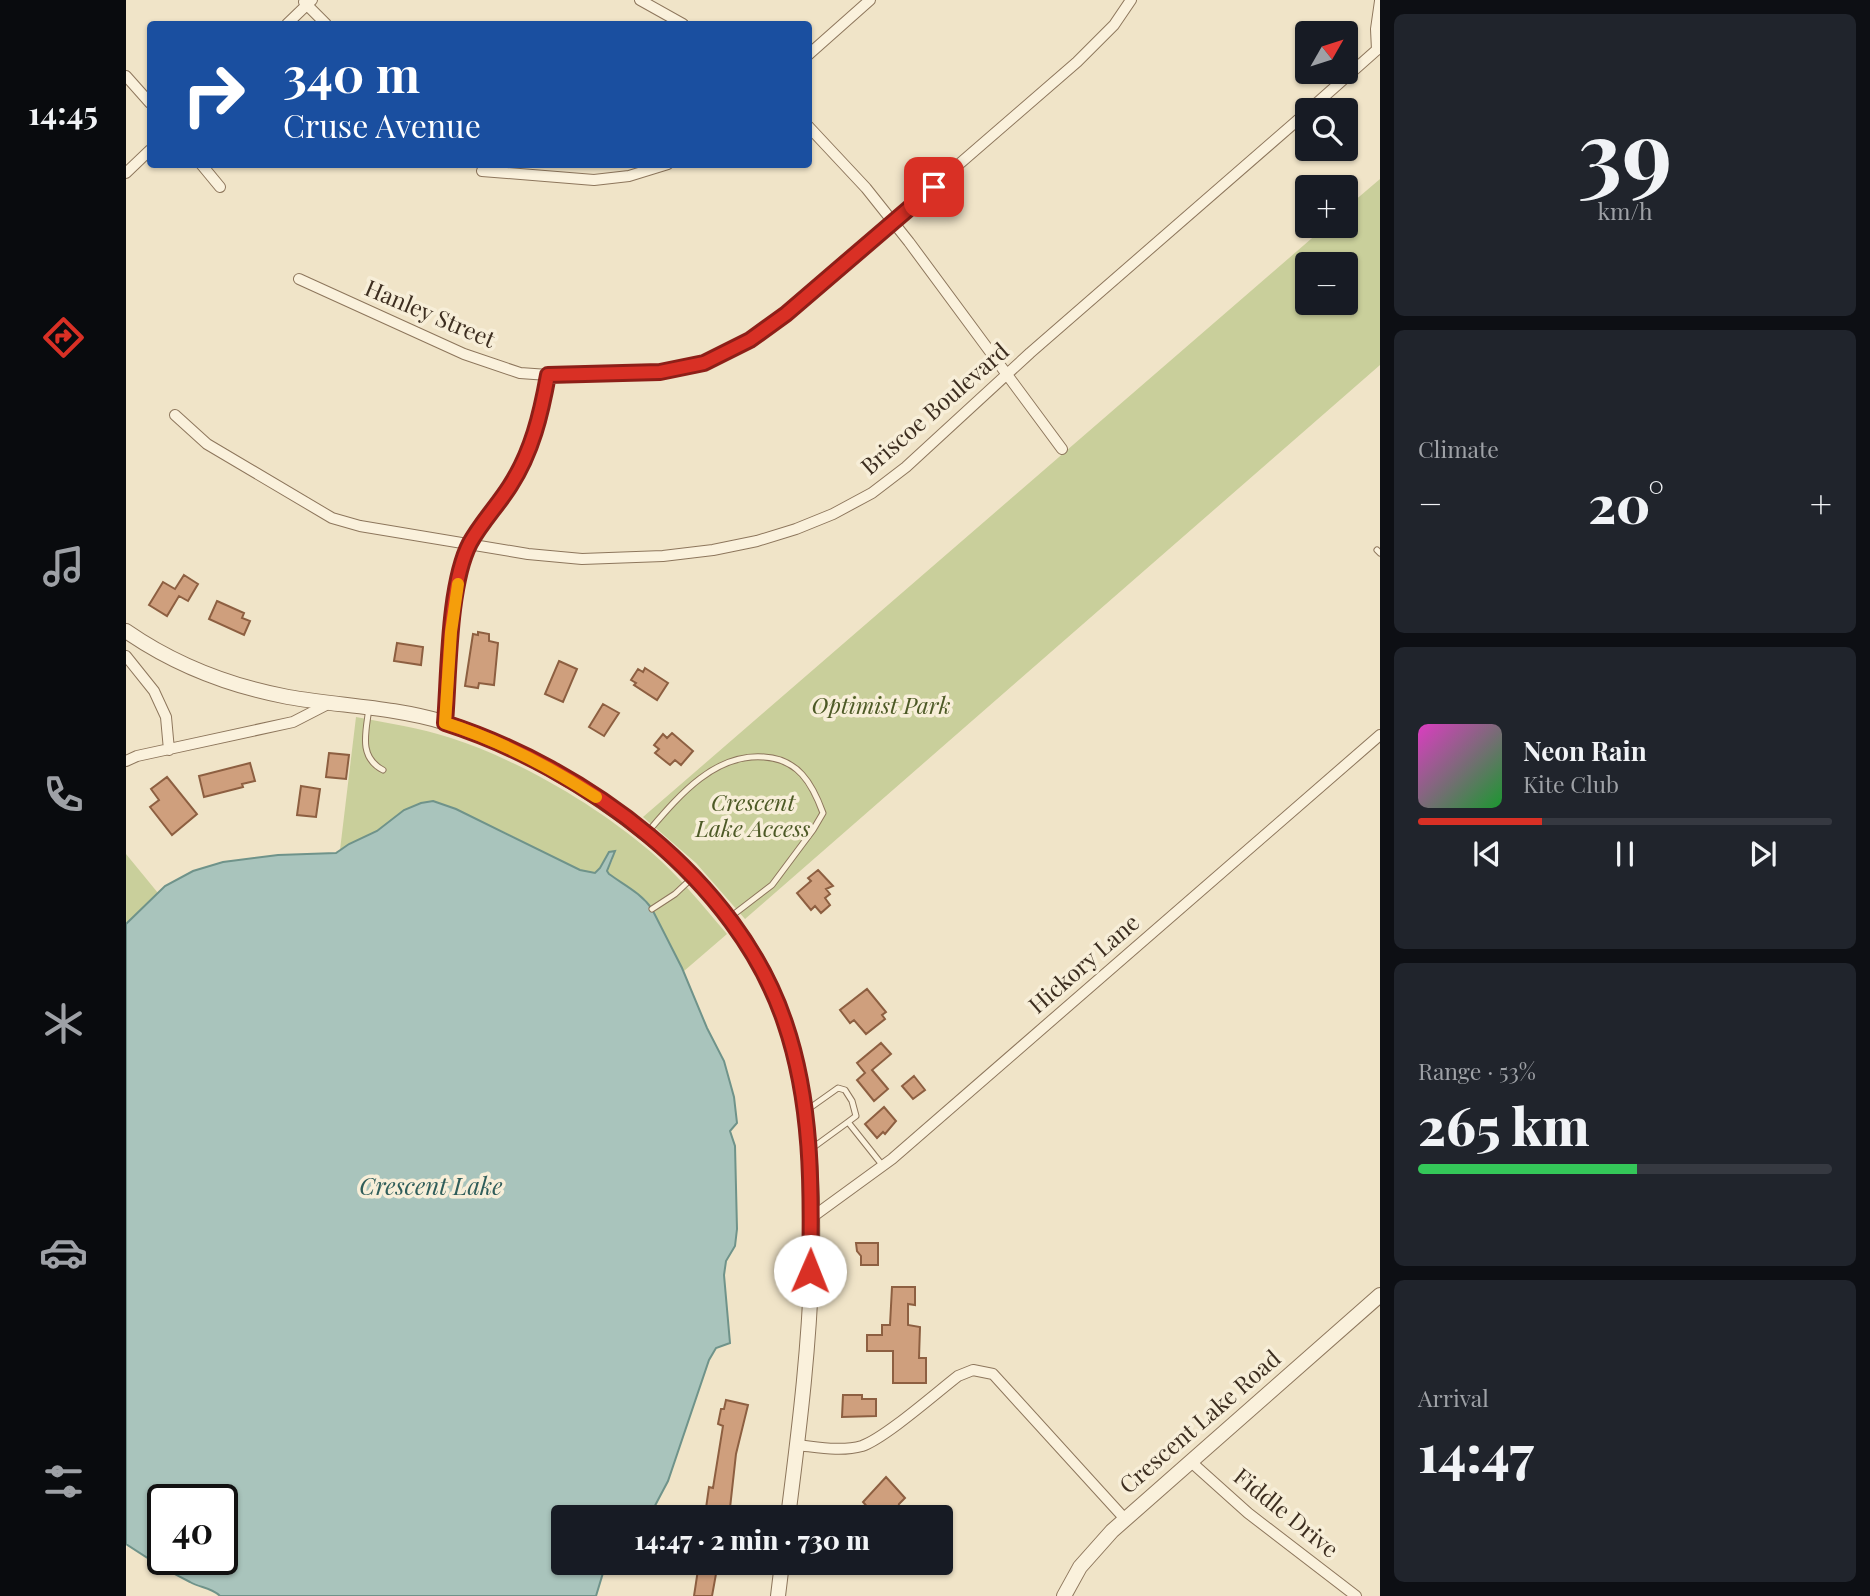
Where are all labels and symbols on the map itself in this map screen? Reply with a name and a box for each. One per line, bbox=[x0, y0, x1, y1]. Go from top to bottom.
north arrow bbox=[1295, 21, 1358, 84]
pin bbox=[904, 157, 964, 217]
street label: Hanley Street bbox=[361, 271, 501, 354]
street label: Briscoe Boulevard bbox=[853, 335, 1015, 481]
park label: Optimist Park bbox=[812, 689, 951, 720]
park label: Crescent Lake Access bbox=[695, 786, 811, 843]
street label: Hickory Lane bbox=[1021, 906, 1145, 1020]
water label: Crescent Lake bbox=[359, 1169, 503, 1201]
position arrow bbox=[773, 1234, 847, 1308]
street label: Crescent Lake Road bbox=[1112, 1342, 1286, 1500]
street label: Fiddle Drive bbox=[1228, 1460, 1346, 1564]
speed limit sign: 40 bbox=[147, 1484, 238, 1575]

